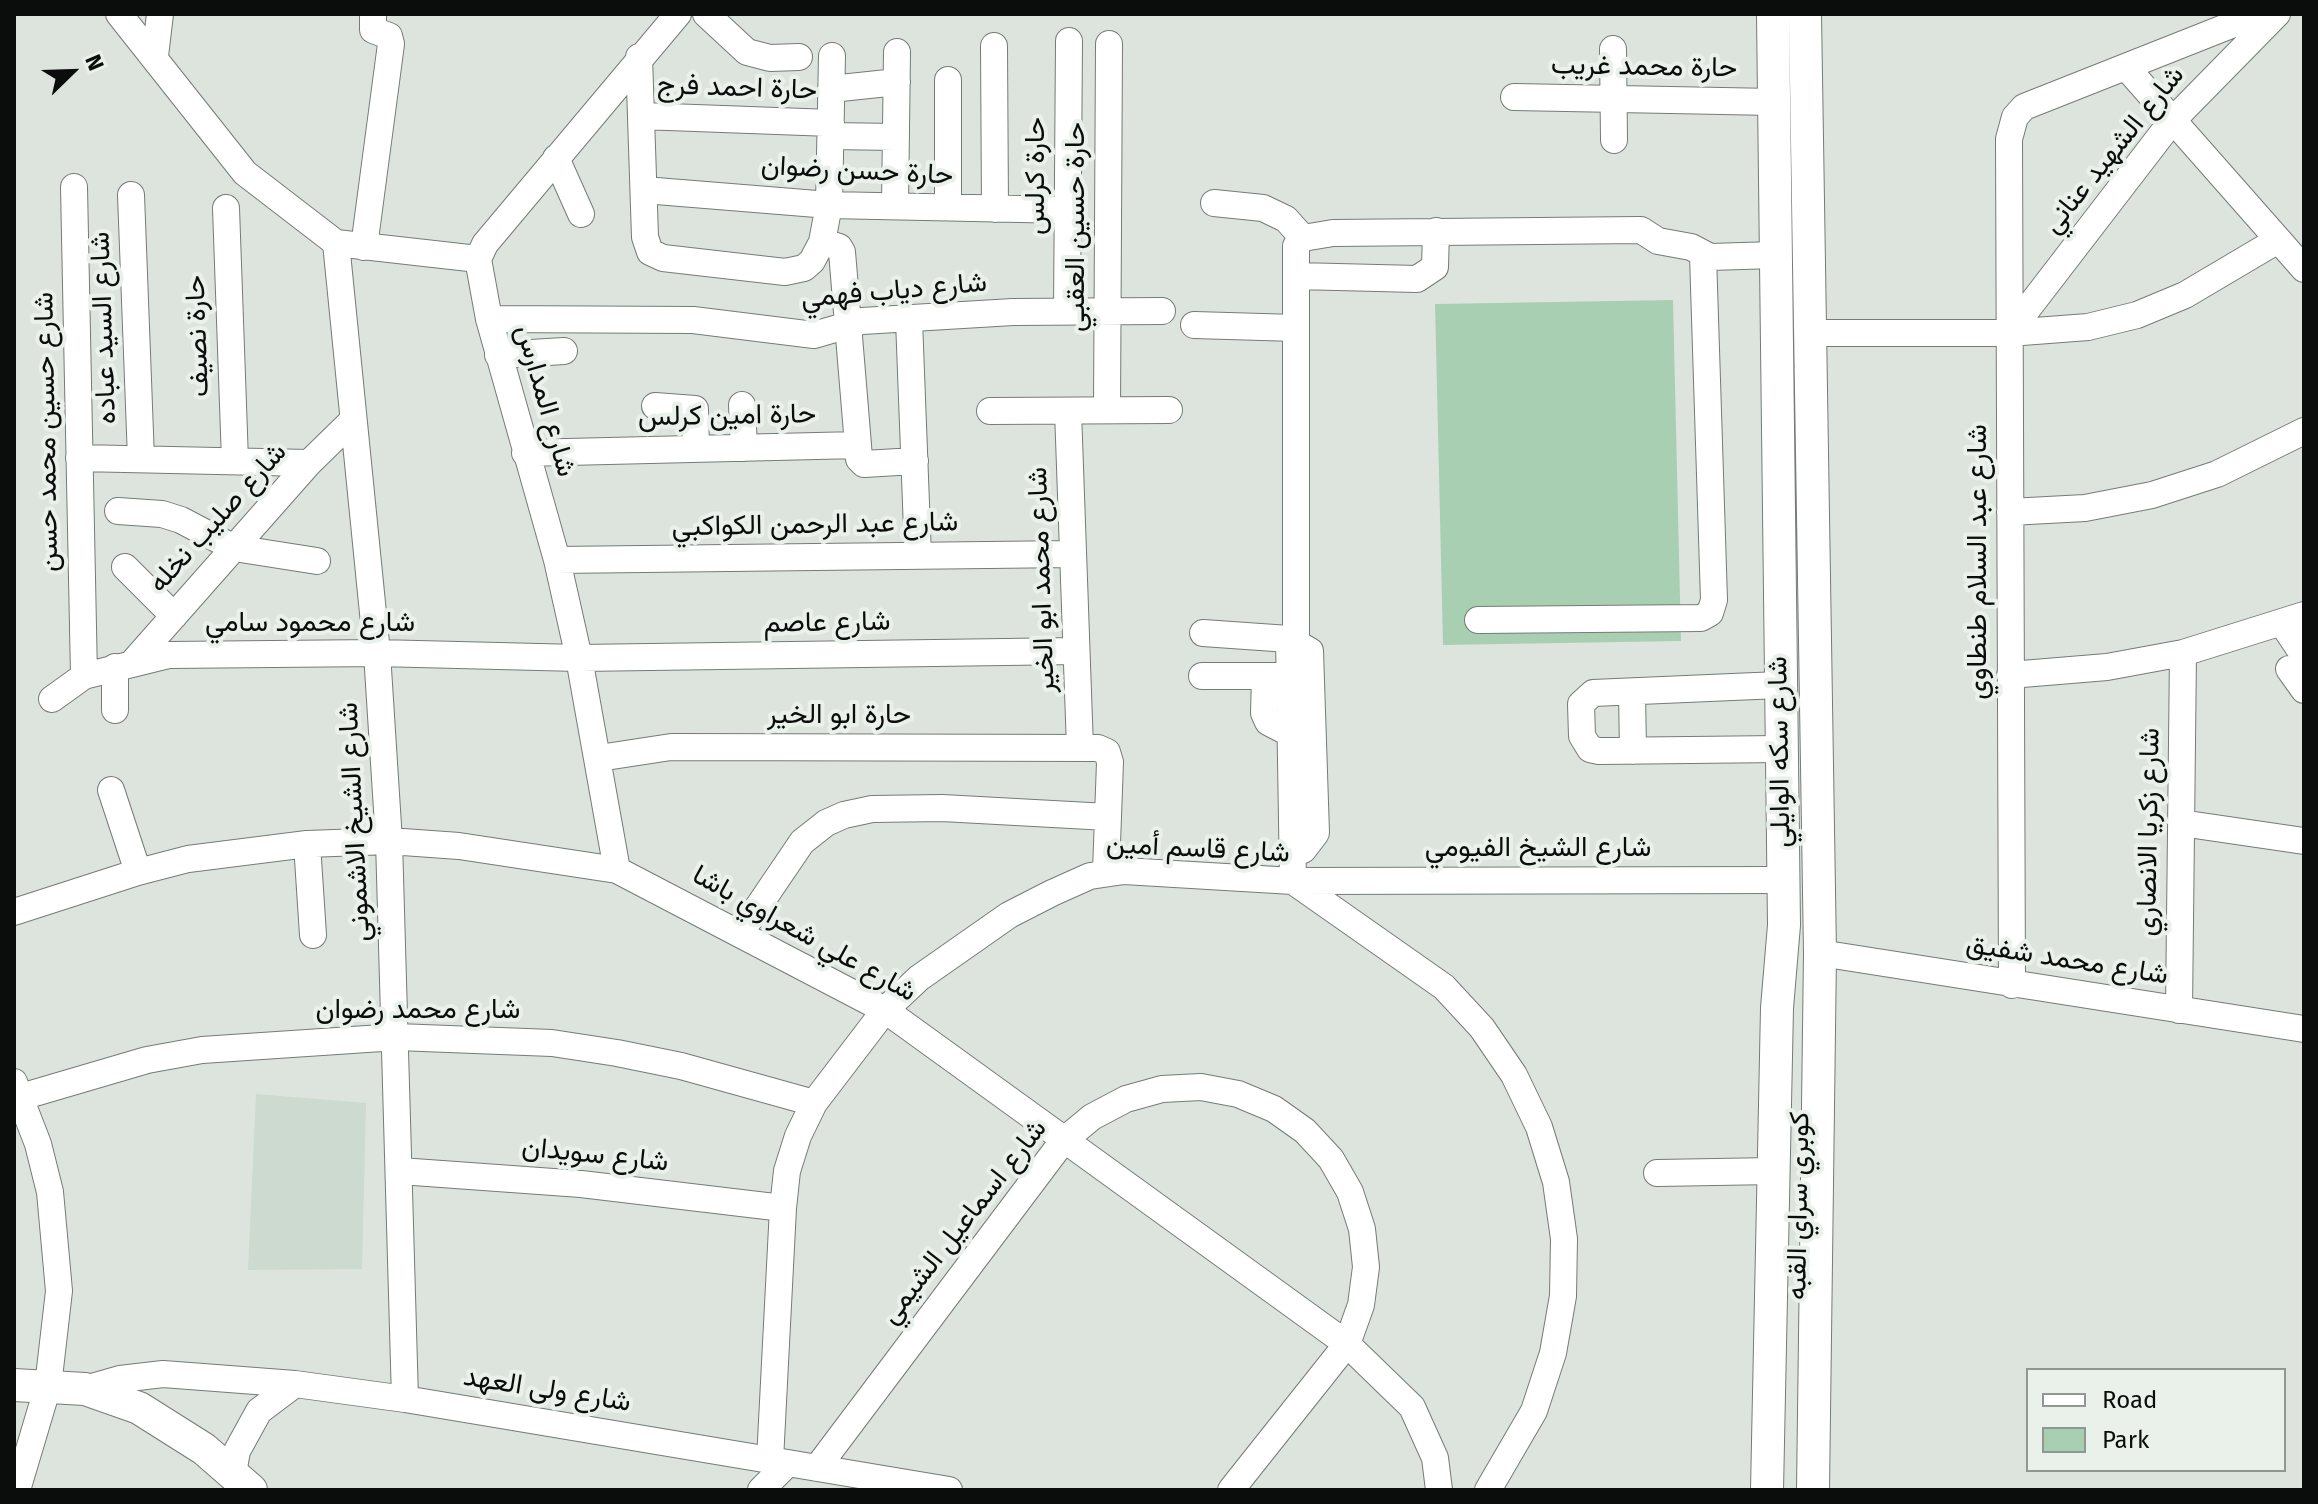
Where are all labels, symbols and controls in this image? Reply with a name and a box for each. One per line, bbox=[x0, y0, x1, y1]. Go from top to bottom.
north arrow bbox=[32, 32, 112, 112]
street label: حارة محمد غريب bbox=[1550, 49, 1738, 85]
text: N bbox=[79, 50, 110, 74]
street label: شارع الشهيد عناني bbox=[2036, 59, 2192, 241]
street label: حارة احمد فرج bbox=[657, 68, 817, 108]
street label: حارة كرلس bbox=[1019, 117, 1053, 235]
street label: حارة حسين العقبي bbox=[1059, 122, 1093, 332]
street label: حارة حسن رضوان bbox=[760, 149, 954, 193]
street label: شارع السيد عباده bbox=[84, 231, 124, 425]
street label: شارع دياب فهمي bbox=[800, 266, 988, 316]
street label: حارة نصيف bbox=[179, 274, 217, 398]
street label: شارع حسين محمد حسن bbox=[28, 292, 66, 572]
street label: شارع المدارس bbox=[507, 321, 583, 481]
street label: حارة امين كرلس bbox=[638, 398, 816, 434]
street label: شارع عبد السلام طنطاوي bbox=[1961, 424, 1995, 700]
street label: شارع صليب نخله bbox=[142, 436, 294, 600]
street label: شارع محمد ابو الخير bbox=[1021, 466, 1063, 694]
street label: شارع عبد الرحمن الكواكبي bbox=[671, 506, 959, 544]
street label: شارع عاصم bbox=[763, 605, 891, 641]
street label: شارع محمود سامي bbox=[205, 606, 415, 640]
street label: شارع سكه الوايلي bbox=[1762, 656, 1798, 848]
street label: حارة ابو الخير bbox=[767, 698, 911, 732]
street label: شارع الشيخ الاشموني bbox=[332, 702, 378, 942]
street label: شارع زكريا الانصاري bbox=[2130, 727, 2168, 937]
street label: شارع قاسم أمين bbox=[1105, 827, 1291, 871]
street label: شارع الشيخ الفيومي bbox=[1425, 831, 1651, 865]
street label: شارع علي شعراوي باشا bbox=[686, 858, 922, 1010]
street label: شارع محمد شفيق bbox=[1964, 927, 2170, 993]
street label: شارع محمد رضوان bbox=[316, 993, 520, 1027]
street label: كوبري سراي القبه bbox=[1781, 1111, 1817, 1301]
street label: شارع اسماعيل الشيمي bbox=[874, 1113, 1054, 1331]
street label: شارع سويدان bbox=[520, 1131, 670, 1179]
street label: شارع ولى العهد bbox=[461, 1360, 633, 1420]
legend bbox=[2026, 1368, 2286, 1472]
text: Road bbox=[2102, 1386, 2157, 1414]
text: Park bbox=[2102, 1426, 2149, 1454]

